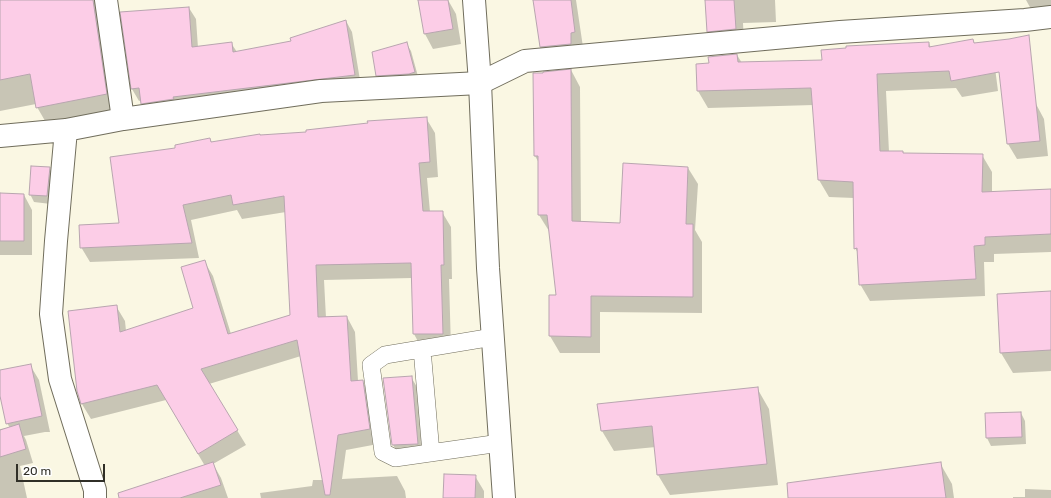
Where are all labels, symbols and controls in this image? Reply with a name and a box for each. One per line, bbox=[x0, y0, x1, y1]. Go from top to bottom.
scale bar bbox=[18, 456, 107, 482]
text: 20 m bbox=[23, 464, 51, 478]

